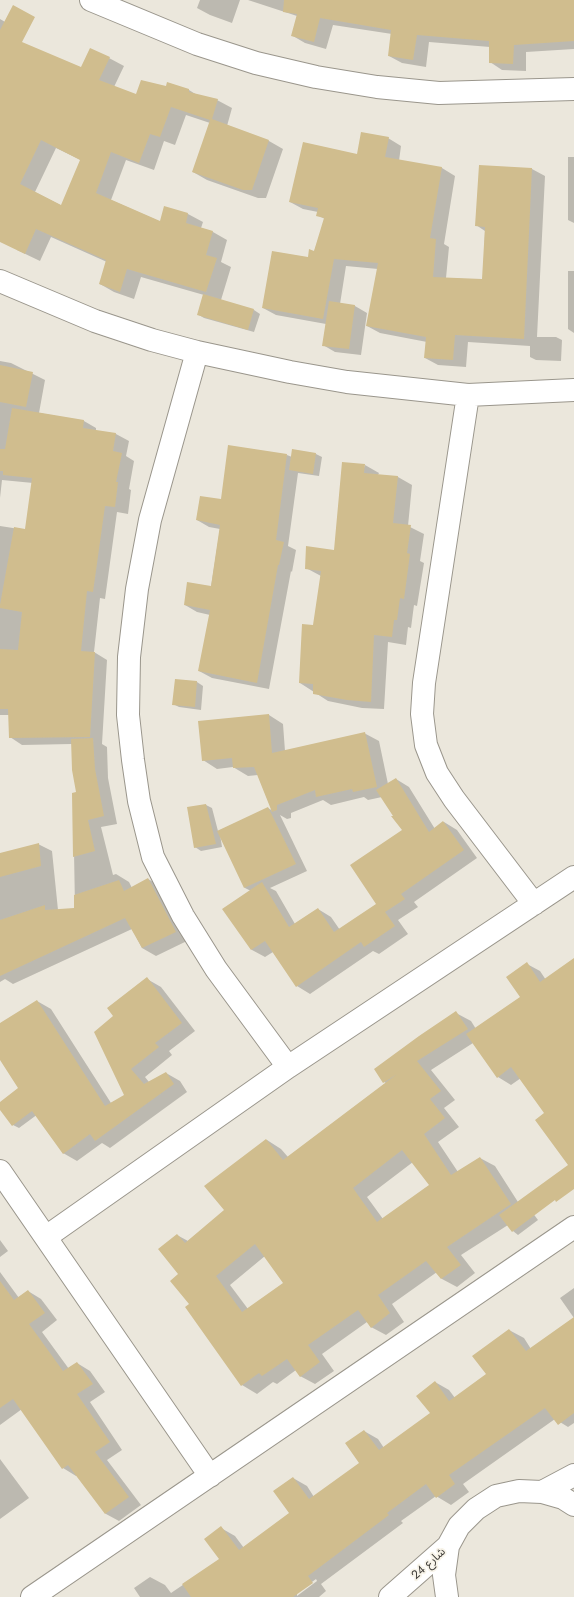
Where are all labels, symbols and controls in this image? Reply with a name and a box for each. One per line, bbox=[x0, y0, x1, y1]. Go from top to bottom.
street label: شارع 24 bbox=[409, 1545, 449, 1583]

